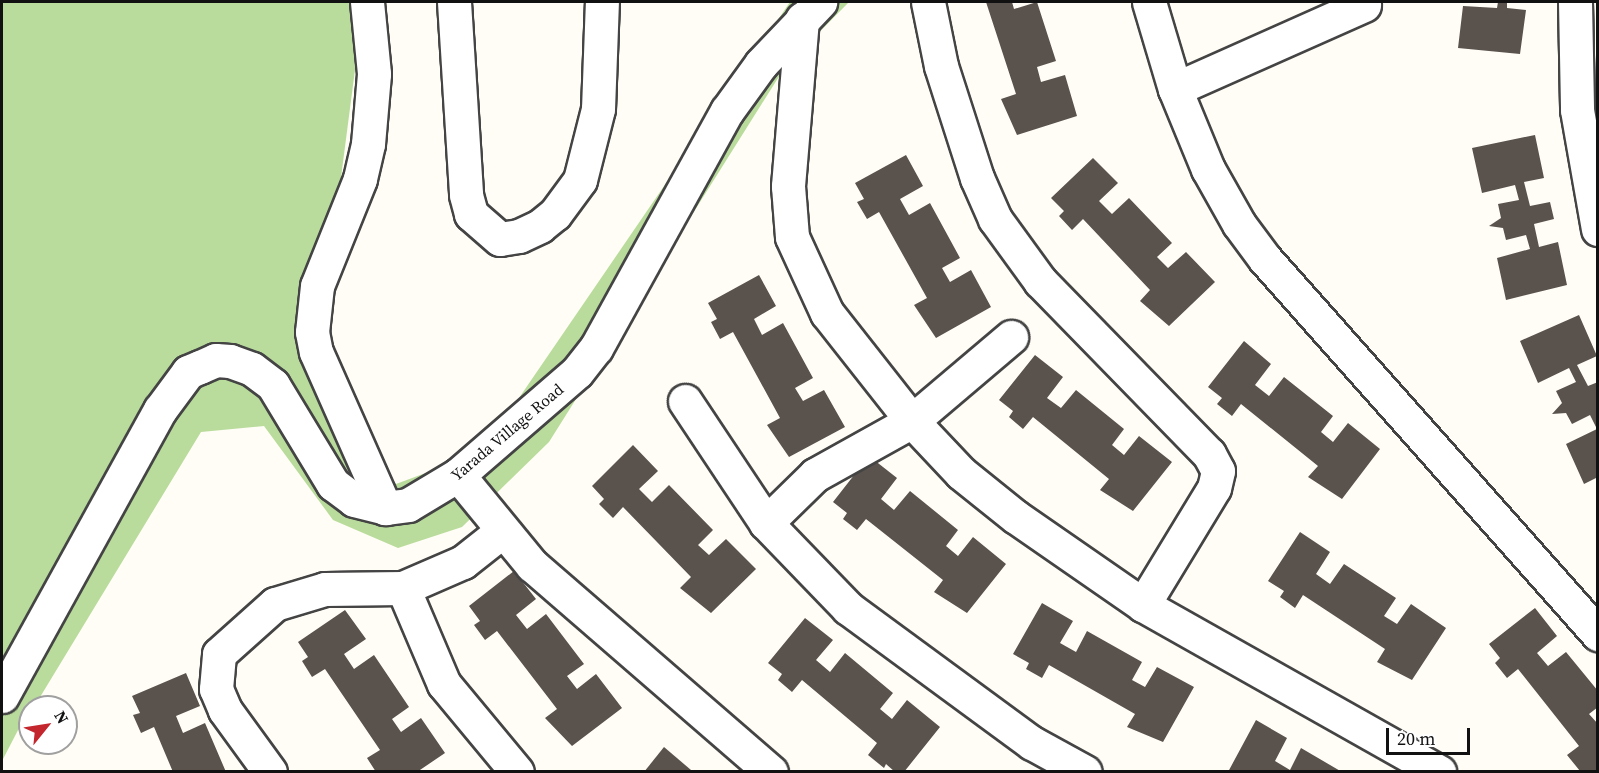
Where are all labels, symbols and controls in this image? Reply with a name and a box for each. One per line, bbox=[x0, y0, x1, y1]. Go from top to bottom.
street label: Yarada Village Road bbox=[447, 379, 567, 485]
north arrow bbox=[18, 695, 78, 755]
text: N bbox=[49, 706, 74, 728]
scale bar bbox=[1389, 716, 1473, 754]
text: 20 m bbox=[1397, 726, 1435, 751]

